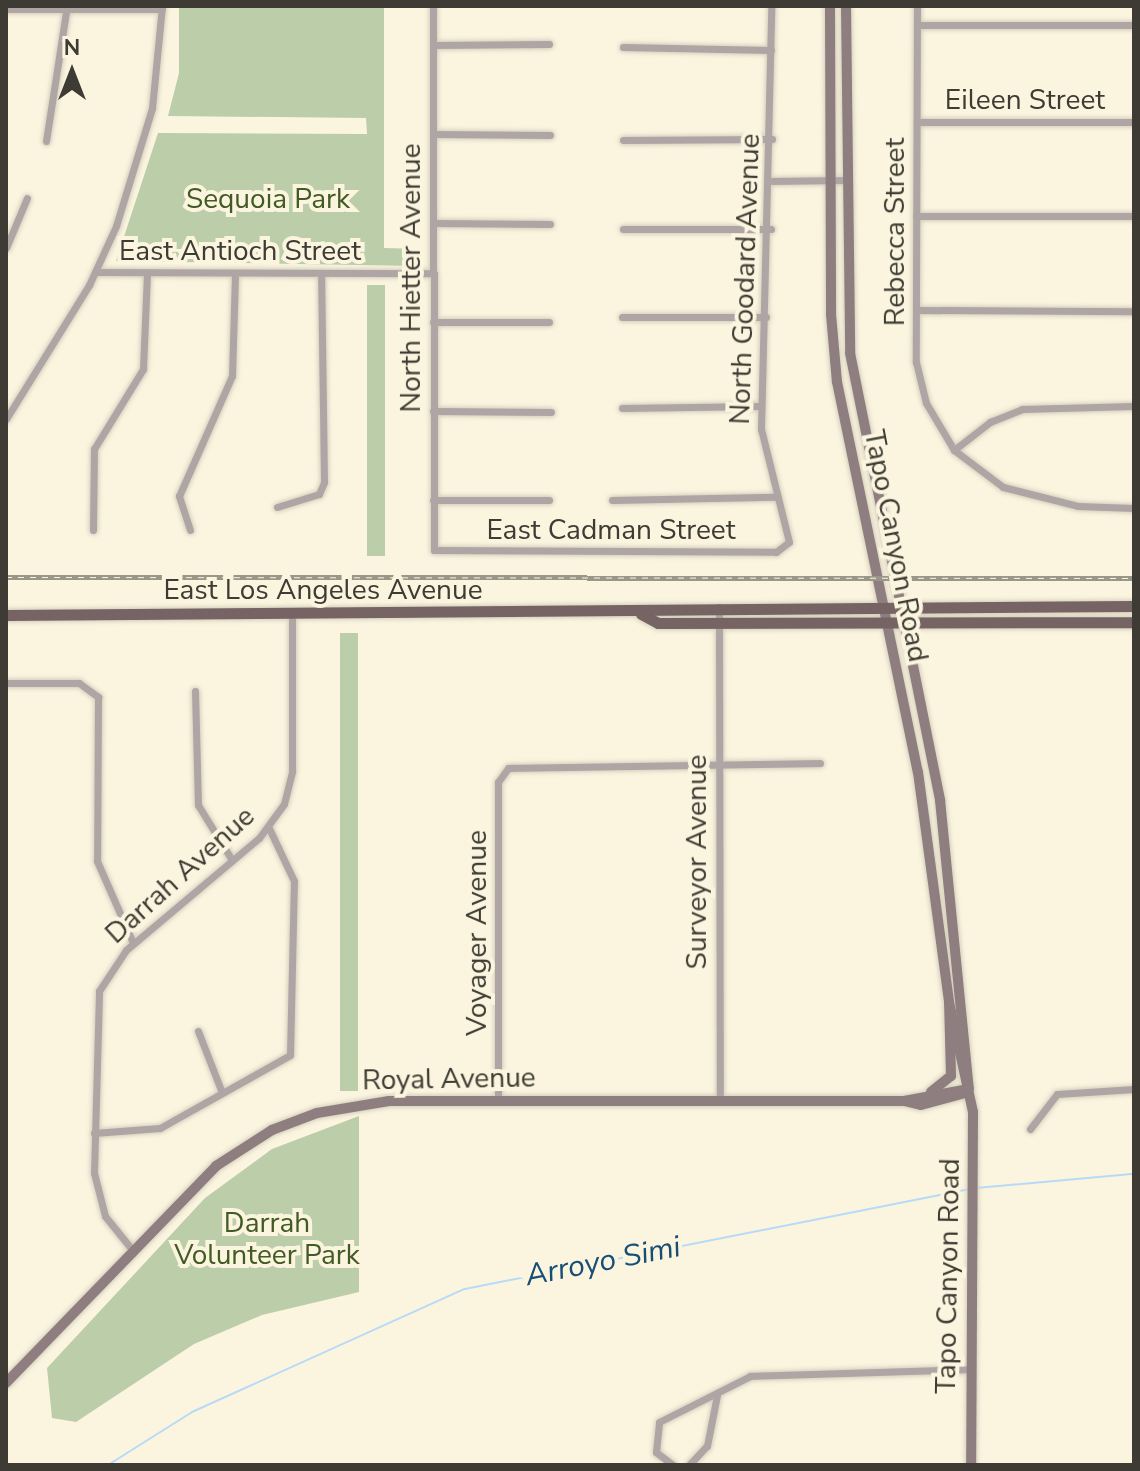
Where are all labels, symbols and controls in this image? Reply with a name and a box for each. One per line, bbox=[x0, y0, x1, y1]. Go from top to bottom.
north arrow bbox=[32, 32, 112, 112]
text: N bbox=[64, 33, 80, 63]
street label: Eileen Street bbox=[945, 83, 1105, 117]
street label: North Goodard Avenue bbox=[723, 133, 767, 425]
street label: Rebecca Street bbox=[878, 138, 912, 326]
street label: North Hietter Avenue bbox=[394, 143, 428, 413]
park label: Sequoia Park bbox=[186, 182, 350, 216]
street label: East Antioch Street bbox=[119, 234, 361, 268]
street label: Tapo Canyon Road bbox=[857, 427, 935, 665]
street label: East Cadman Street bbox=[486, 513, 736, 547]
street label: East Los Angeles Avenue bbox=[163, 573, 483, 607]
street label: Surveyor Avenue bbox=[680, 755, 714, 969]
street label: Darrah Avenue bbox=[99, 799, 261, 951]
street label: Voyager Avenue bbox=[460, 830, 494, 1036]
street label: Royal Avenue bbox=[362, 1061, 536, 1097]
street label: Tapo Canyon Road bbox=[929, 1158, 967, 1394]
park label: Darrah Volunteer Park bbox=[174, 1206, 360, 1272]
water label: Arroyo Simi bbox=[522, 1229, 684, 1295]

